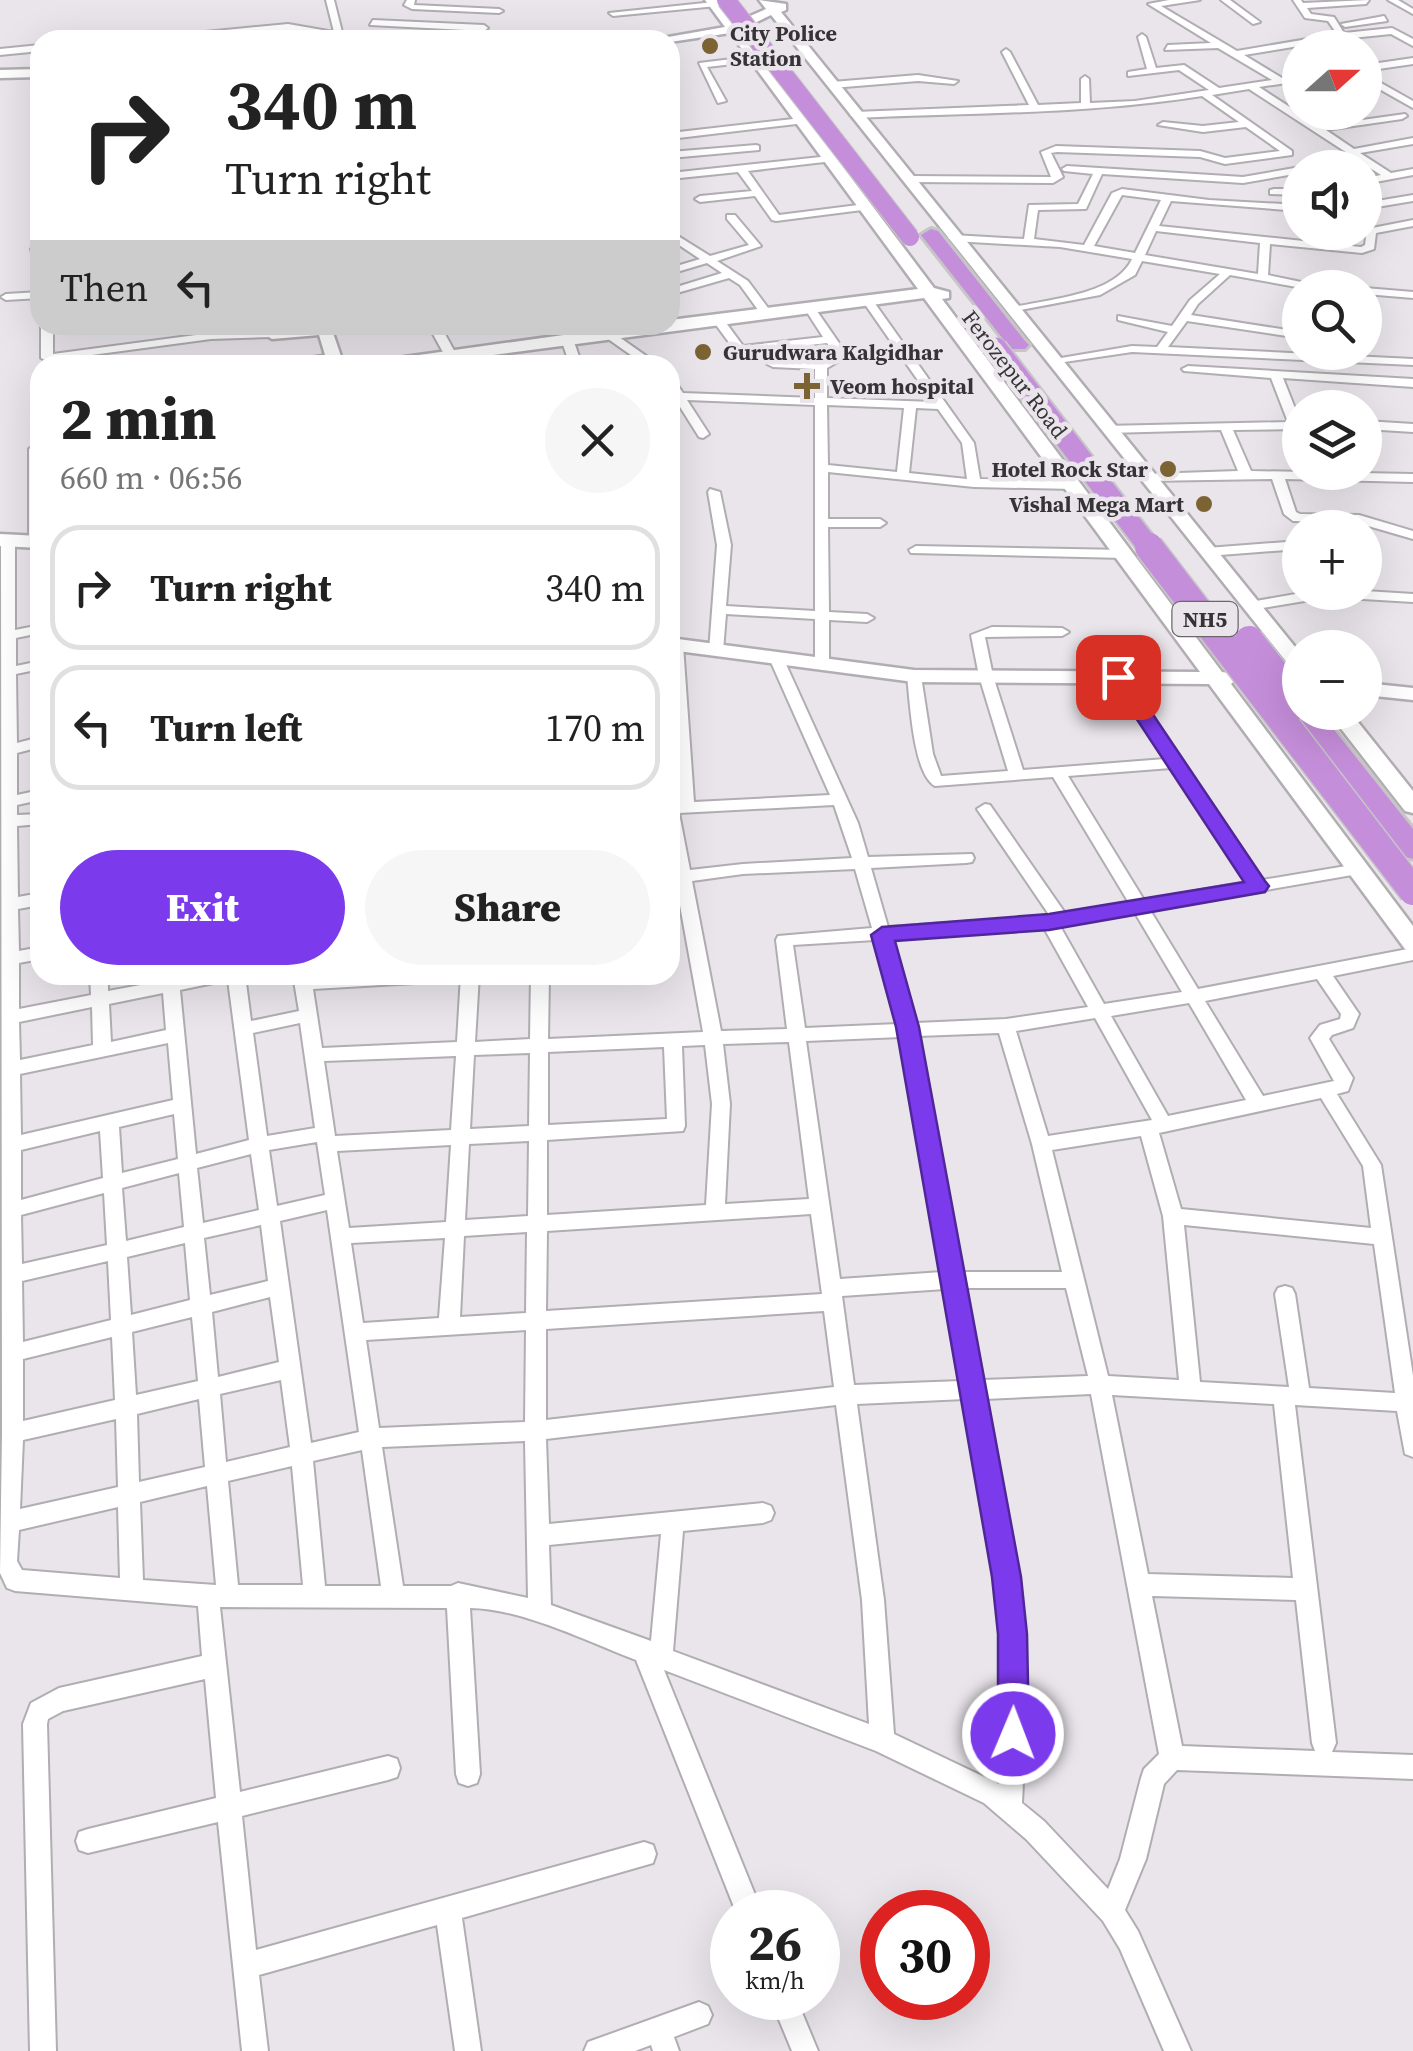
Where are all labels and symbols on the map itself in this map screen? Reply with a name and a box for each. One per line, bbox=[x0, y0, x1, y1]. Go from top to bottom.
place label: City Police Station bbox=[730, 18, 837, 73]
north arrow bbox=[1282, 30, 1382, 130]
marker: City Police Station bbox=[699, 35, 721, 57]
street label: Ferozepur Road bbox=[955, 304, 1075, 445]
place label: Gurudwara Kalgidhar bbox=[723, 337, 944, 367]
marker: Gurudwara Kalgidhar bbox=[692, 341, 714, 363]
place label: Veom hospital bbox=[830, 371, 974, 401]
marker: Veom hospital bbox=[794, 373, 820, 399]
place label: Hotel Rock Star bbox=[991, 454, 1149, 484]
marker: Hotel Rock Star bbox=[1157, 458, 1179, 480]
place label: Vishal Mega Mart bbox=[1009, 489, 1185, 519]
marker: Vishal Mega Mart bbox=[1193, 493, 1215, 515]
road number: NH5 bbox=[1172, 602, 1238, 636]
pin bbox=[1076, 635, 1161, 720]
position arrow bbox=[961, 1682, 1065, 1786]
speed limit sign: 30 bbox=[860, 1890, 990, 2020]

